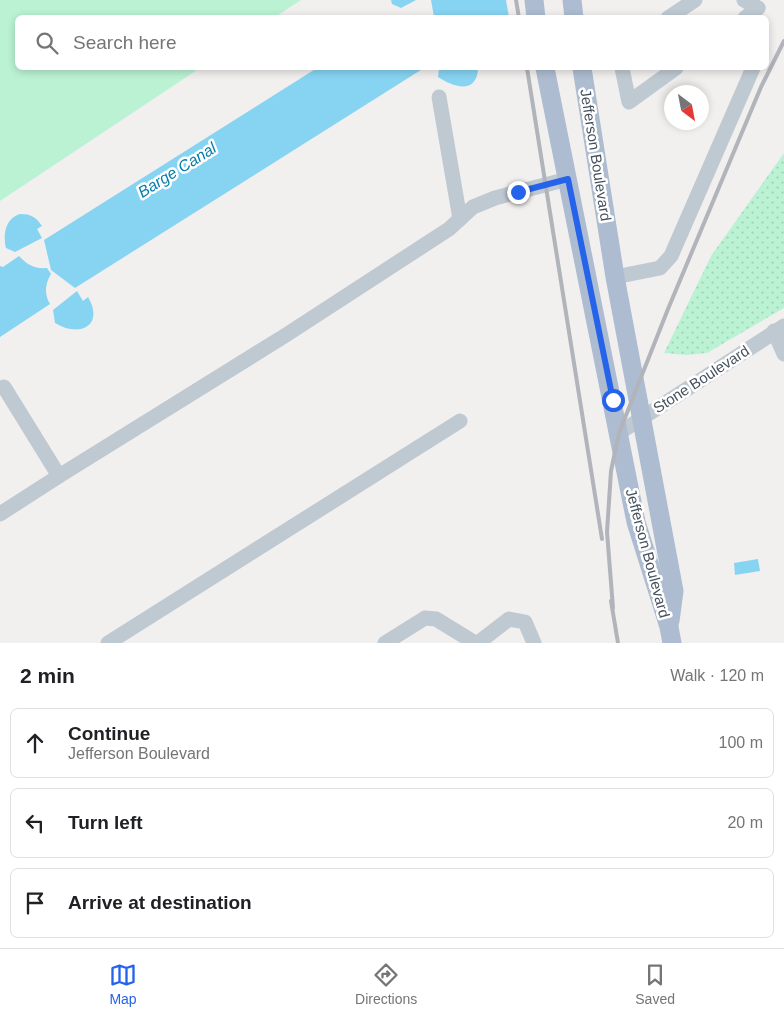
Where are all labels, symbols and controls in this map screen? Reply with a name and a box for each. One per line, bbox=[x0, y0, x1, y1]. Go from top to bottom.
search box bbox=[15, 15, 769, 70]
icon: search bbox=[33, 29, 61, 57]
text: Search here bbox=[73, 32, 177, 53]
north arrow bbox=[664, 85, 709, 130]
street label: Jefferson Boulevard bbox=[577, 88, 615, 222]
water label: Barge Canal bbox=[135, 139, 220, 201]
route end bbox=[507, 181, 530, 204]
street label: Stone Boulevard bbox=[650, 342, 752, 416]
route start bbox=[602, 389, 625, 412]
street label: Jefferson Boulevard bbox=[623, 486, 673, 620]
text: 2 min bbox=[20, 664, 75, 687]
text: Walk · 120 m bbox=[670, 667, 764, 684]
text: Continue bbox=[68, 723, 150, 744]
icon: ahead bbox=[21, 729, 49, 757]
text: 100 m bbox=[719, 734, 763, 751]
text: Jefferson Boulevard bbox=[68, 745, 210, 762]
icon: left bbox=[21, 809, 49, 837]
text: Turn left bbox=[68, 812, 143, 833]
text: 20 m bbox=[727, 814, 763, 831]
icon: arrive bbox=[21, 889, 49, 917]
text: Arrive at destination bbox=[68, 892, 252, 913]
tab: Map bbox=[109, 961, 137, 1007]
tab: Directions bbox=[355, 961, 417, 1007]
tab: Saved bbox=[635, 961, 675, 1007]

